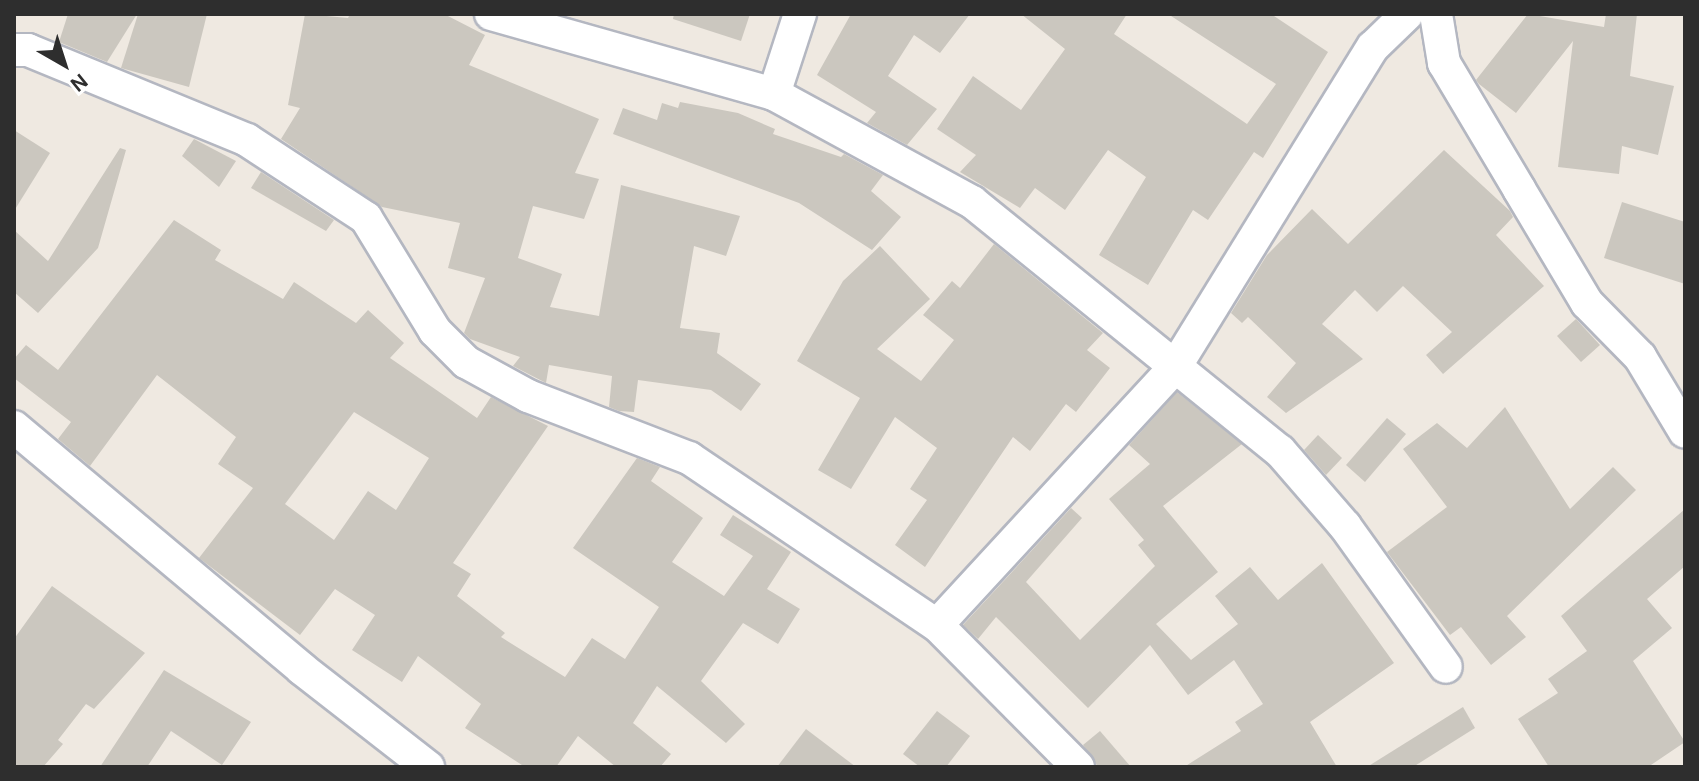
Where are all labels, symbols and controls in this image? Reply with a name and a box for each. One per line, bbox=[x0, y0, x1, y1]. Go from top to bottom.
north arrow bbox=[24, 24, 104, 104]
text: N bbox=[65, 68, 93, 98]

